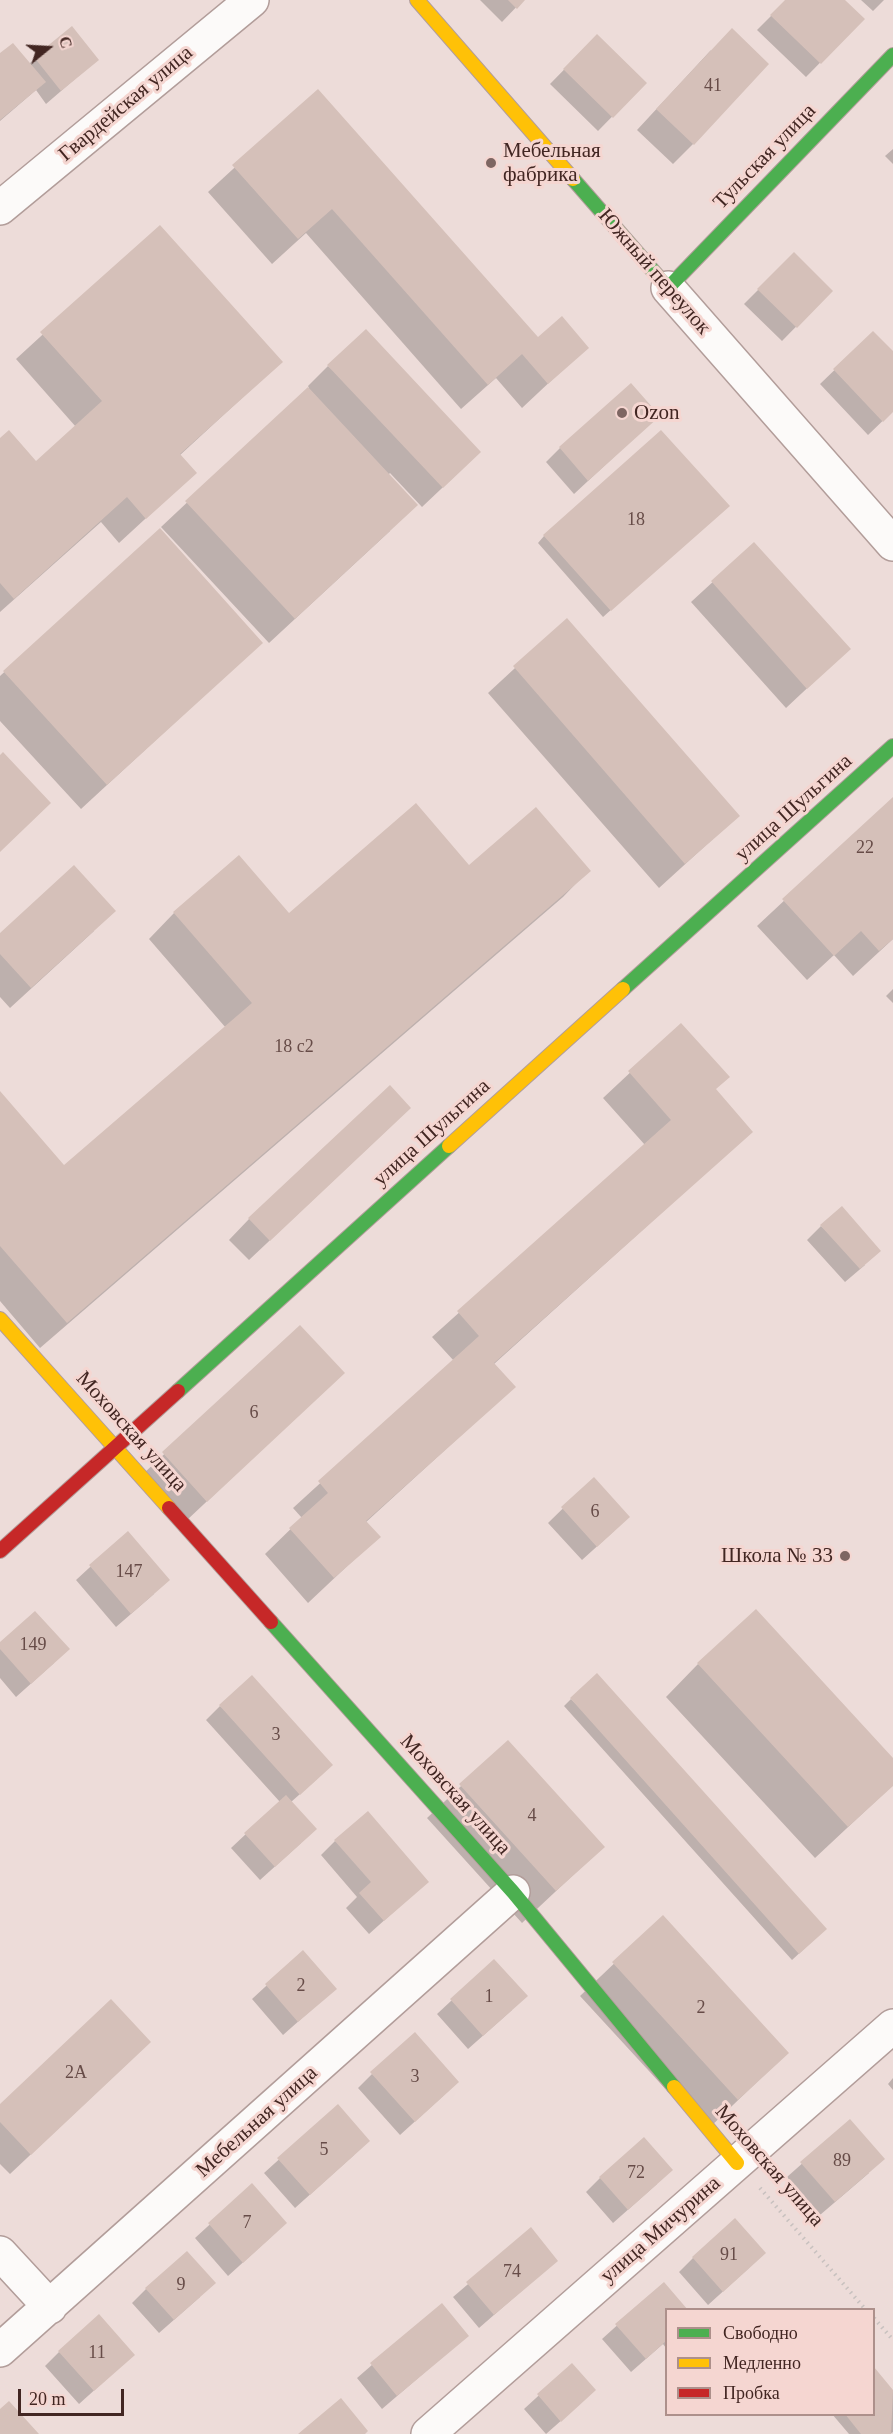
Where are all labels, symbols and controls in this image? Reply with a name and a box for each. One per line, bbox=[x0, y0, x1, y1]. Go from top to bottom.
north arrow bbox=[18, 18, 78, 78]
text: С bbox=[56, 34, 75, 50]
street label: Гвардейская улица bbox=[54, 41, 198, 167]
house number: 41 bbox=[704, 75, 722, 97]
street label: Тульская улица bbox=[708, 99, 822, 215]
place label: Мебельная фабрика bbox=[503, 138, 601, 188]
marker: Мебельная фабрика bbox=[484, 156, 498, 170]
street label: Южный переулок bbox=[592, 204, 716, 340]
place label: Ozon bbox=[634, 400, 679, 426]
marker: Ozon bbox=[615, 406, 629, 420]
house number: 18 bbox=[627, 509, 645, 531]
street label: улица Шульгина bbox=[730, 749, 858, 867]
house number: 22 bbox=[856, 837, 874, 859]
house number: 18 с2 bbox=[274, 1036, 314, 1058]
street label: улица Шульгина bbox=[368, 1074, 496, 1192]
street label: Моховская улица bbox=[70, 1367, 192, 1497]
house number: 6 bbox=[250, 1402, 258, 1424]
house number: 6 bbox=[590, 1501, 600, 1523]
place label: Школа № 33 bbox=[721, 1543, 833, 1569]
marker: Школа № 33 bbox=[838, 1549, 852, 1563]
house number: 147 bbox=[116, 1561, 142, 1583]
house number: 149 bbox=[20, 1634, 46, 1656]
house number: 3 bbox=[272, 1724, 280, 1746]
street label: Моховская улица bbox=[394, 1730, 516, 1860]
house number: 4 bbox=[528, 1805, 536, 1827]
house number: 2 bbox=[296, 1975, 306, 1997]
house number: 1 bbox=[484, 1986, 494, 2008]
house number: 2 bbox=[696, 1997, 706, 2019]
street label: Мебельная улица bbox=[191, 2061, 323, 2183]
house number: 2А bbox=[65, 2062, 87, 2084]
house number: 3 bbox=[410, 2066, 420, 2088]
street label: Моховская улица bbox=[709, 2100, 829, 2232]
house number: 5 bbox=[320, 2139, 328, 2161]
house number: 89 bbox=[833, 2150, 851, 2172]
house number: 72 bbox=[627, 2162, 645, 2184]
street label: улица Мичурина bbox=[596, 2171, 726, 2289]
house number: 7 bbox=[242, 2212, 252, 2234]
house number: 91 bbox=[720, 2244, 738, 2266]
house number: 74 bbox=[503, 2261, 521, 2283]
house number: 9 bbox=[176, 2274, 186, 2296]
legend bbox=[665, 2308, 875, 2416]
text: Свободно bbox=[723, 2323, 798, 2343]
house number: 11 bbox=[88, 2342, 106, 2364]
text: Медленно bbox=[723, 2353, 801, 2373]
scale bar bbox=[21, 2377, 128, 2415]
text: Пробка bbox=[723, 2383, 780, 2403]
text: 20 m bbox=[29, 2389, 66, 2409]

